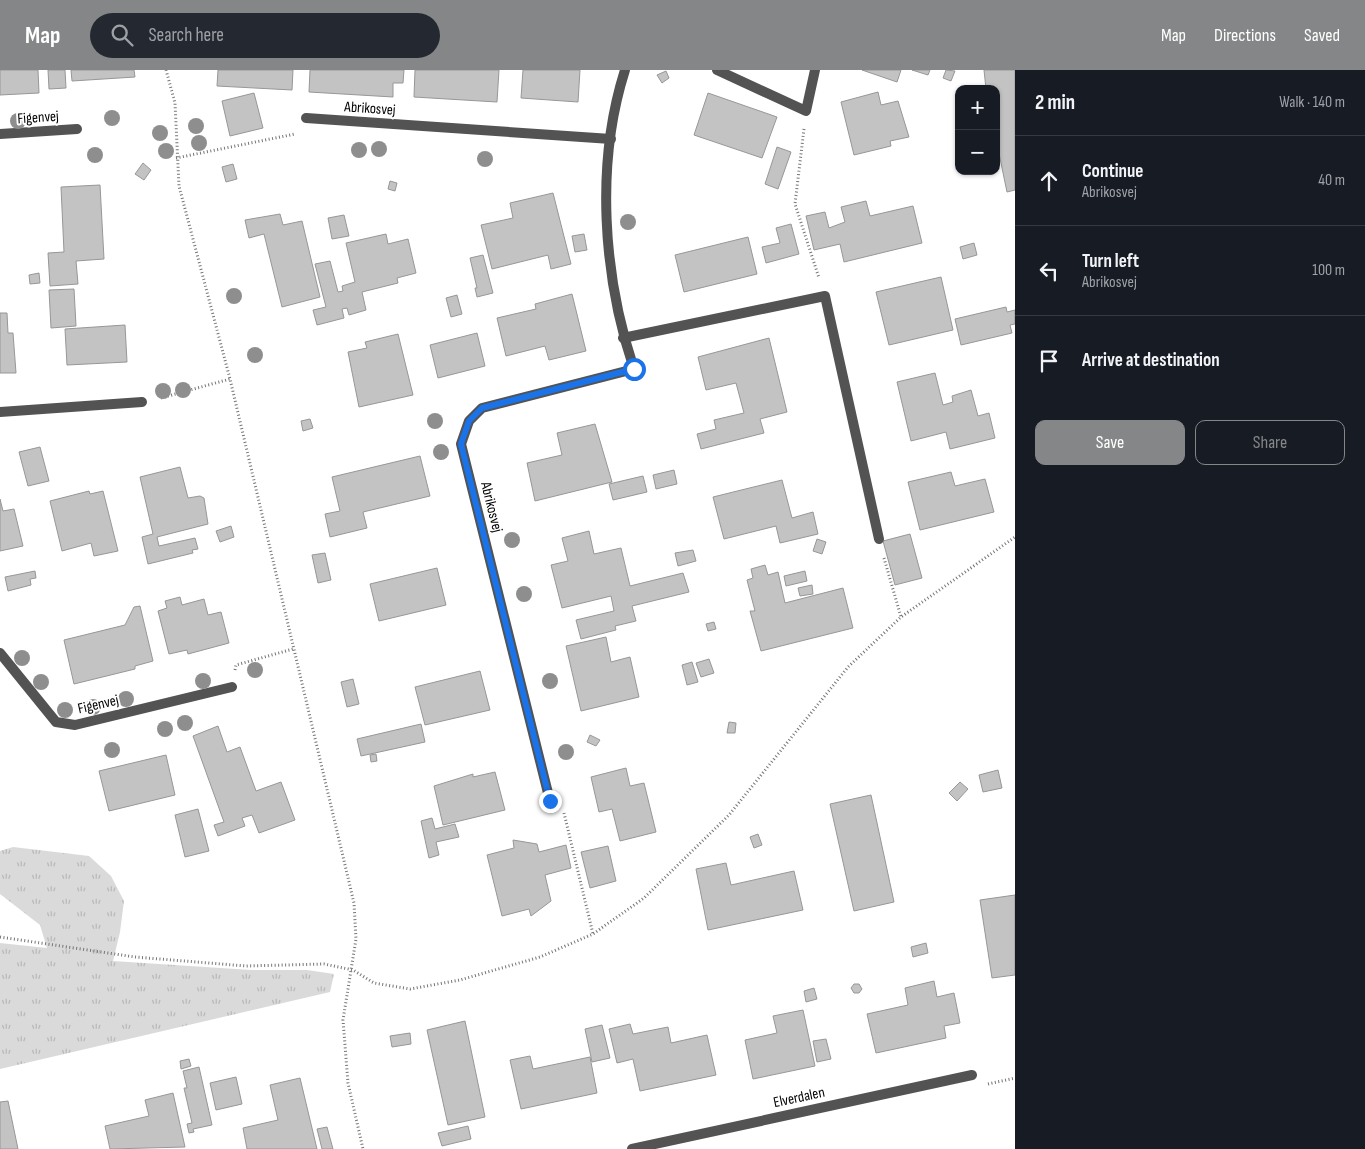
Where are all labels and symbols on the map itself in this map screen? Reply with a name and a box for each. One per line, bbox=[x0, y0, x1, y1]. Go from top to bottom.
street label: Abrikosvej bbox=[343, 97, 397, 120]
street label: Figenvej bbox=[17, 107, 60, 128]
route start bbox=[623, 358, 646, 381]
street label: Abrikosvej bbox=[476, 479, 507, 535]
street label: Figenvej bbox=[76, 691, 121, 718]
route end bbox=[539, 790, 562, 813]
street label: Elverdalen bbox=[772, 1083, 827, 1112]

